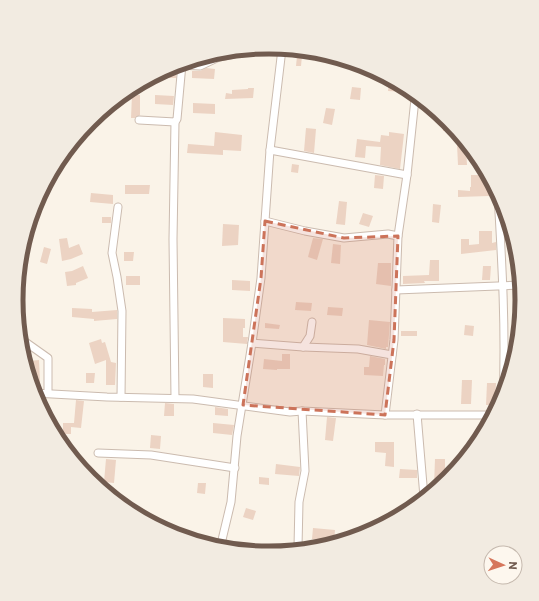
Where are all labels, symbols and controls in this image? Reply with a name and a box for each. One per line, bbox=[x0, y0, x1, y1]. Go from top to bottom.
north arrow bbox=[483, 545, 523, 585]
text: N bbox=[507, 561, 520, 570]

